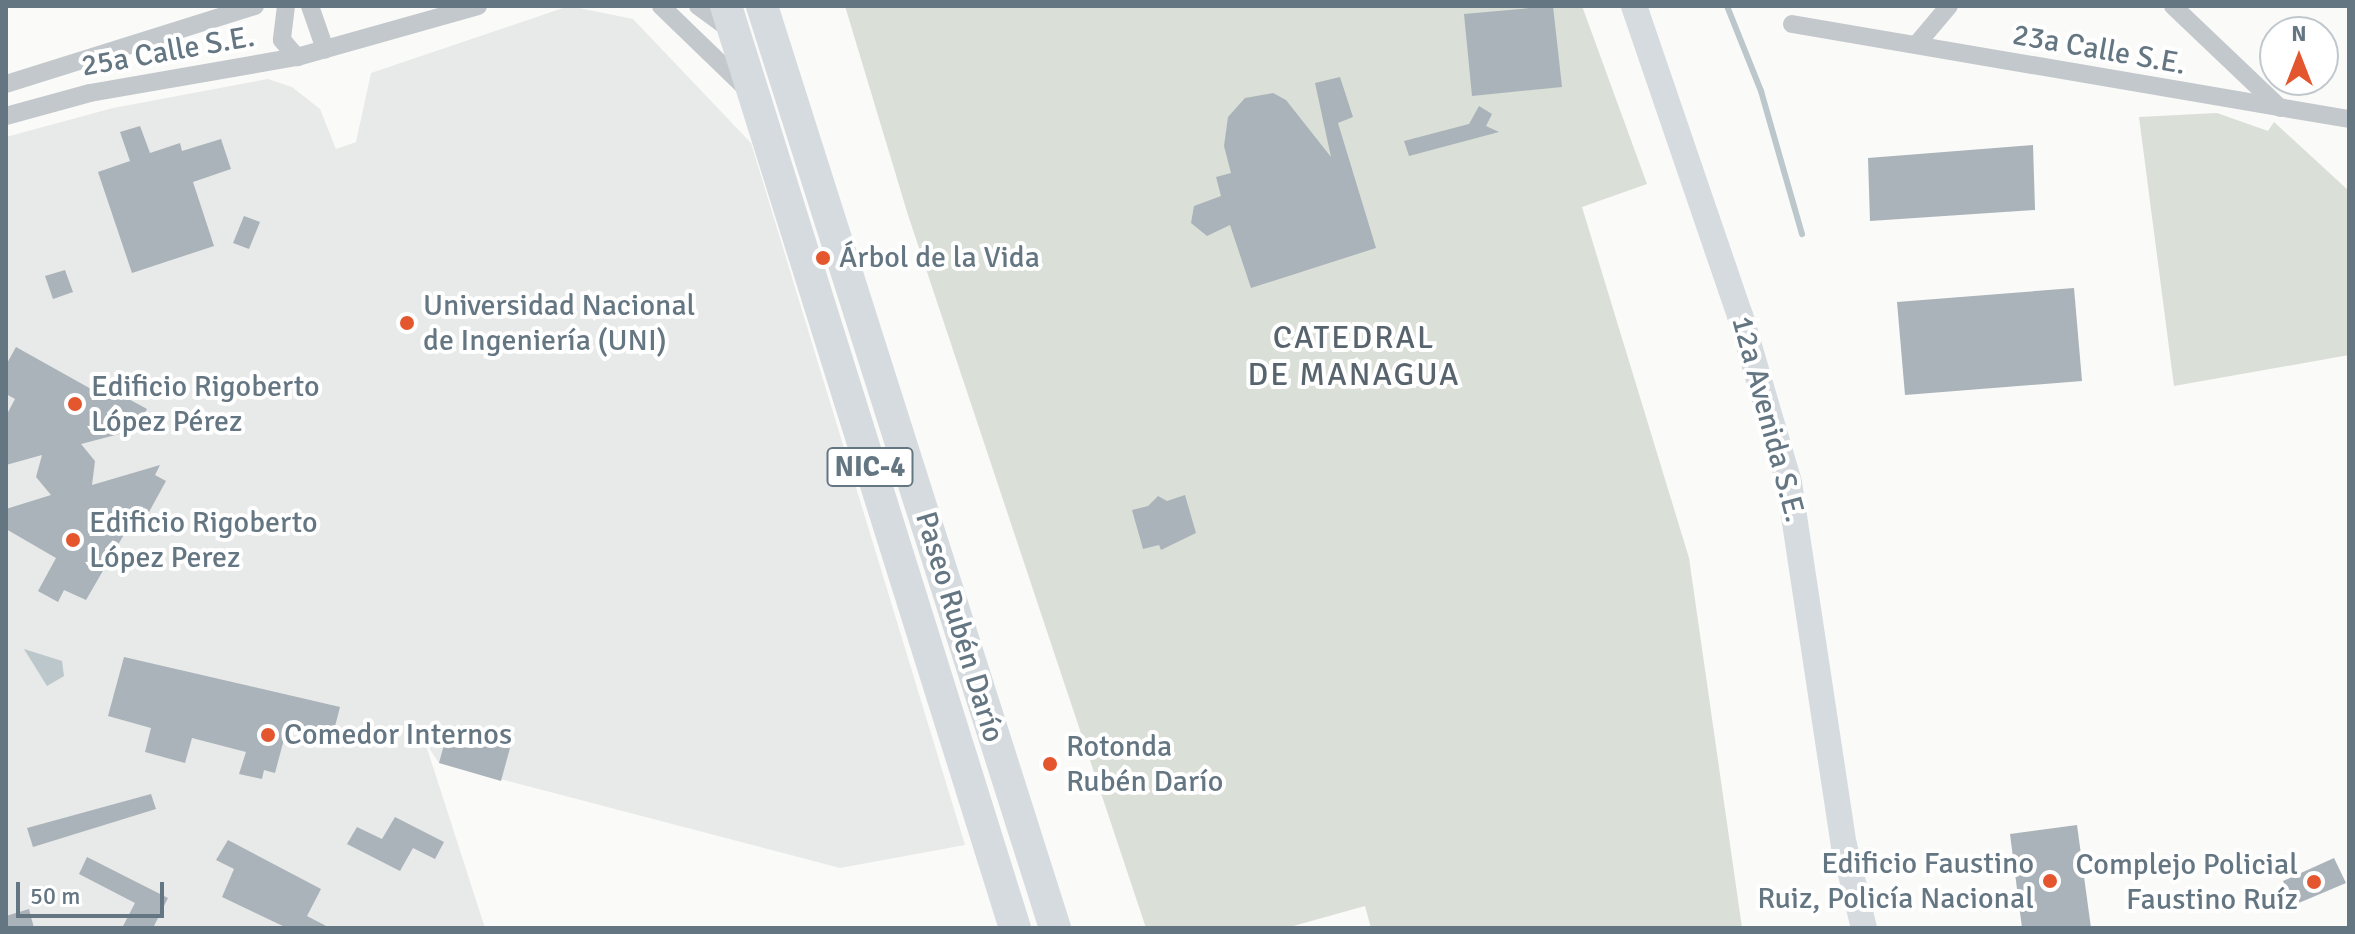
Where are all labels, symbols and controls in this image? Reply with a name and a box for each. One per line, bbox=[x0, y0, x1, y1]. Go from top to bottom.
north arrow bbox=[2259, 16, 2339, 96]
street label: 23a Calle S.E. bbox=[2010, 17, 2188, 83]
street label: 25a Calle S.E. bbox=[79, 19, 257, 85]
text: N bbox=[2291, 20, 2307, 47]
place label: Árbol de la Vida bbox=[839, 240, 1040, 276]
marker: Árbol de la Vida bbox=[814, 249, 832, 267]
place label: Universidad Nacional de Ingeniería (UNI) bbox=[423, 288, 695, 358]
street label: 12a Avenida S.E. bbox=[1723, 312, 1813, 526]
marker: Universidad Nacional de Ingeniería (UNI) bbox=[398, 314, 416, 332]
district label: CATEDRAL DE MANAGUA bbox=[1247, 320, 1461, 395]
place label: Edificio Rigoberto López Pérez bbox=[91, 369, 320, 440]
marker: Edificio Rigoberto López Pérez bbox=[66, 395, 84, 413]
road number: NIC-4 bbox=[826, 443, 914, 491]
place label: Edificio Rigoberto López Perez bbox=[89, 505, 318, 576]
street label: Paseo Rubén Darío bbox=[907, 507, 1011, 747]
marker: Edificio Rigoberto López Perez bbox=[64, 531, 82, 549]
place label: Comedor Internos bbox=[284, 717, 512, 753]
marker: Comedor Internos bbox=[259, 726, 277, 744]
place label: Rotonda Rubén Darío bbox=[1066, 729, 1223, 800]
marker: Rotonda Rubén Darío bbox=[1041, 755, 1059, 773]
place label: Edificio Faustino Ruiz, Policía Nacional bbox=[1757, 846, 2034, 916]
place label: Complejo Policial Faustino Ruíz bbox=[2075, 847, 2298, 918]
scale bar bbox=[20, 866, 168, 916]
marker: Edificio Faustino Ruiz, Policía Nacional bbox=[2041, 872, 2059, 890]
marker: Complejo Policial Faustino Ruíz bbox=[2305, 873, 2323, 891]
text: 50 m bbox=[30, 881, 80, 911]

